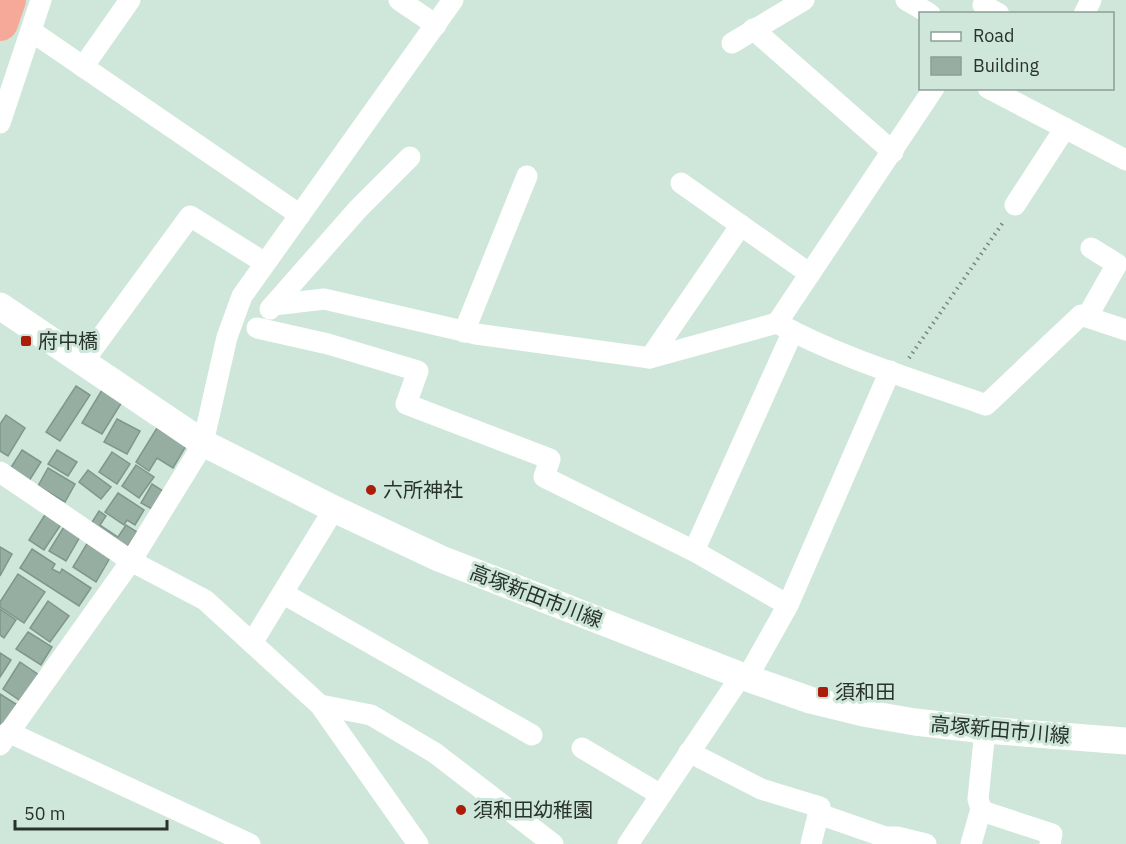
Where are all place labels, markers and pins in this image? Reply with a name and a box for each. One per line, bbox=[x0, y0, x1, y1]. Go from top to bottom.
place label: 府中橋 bbox=[38, 327, 98, 354]
marker: 府中橋 bbox=[19, 334, 33, 348]
place label: 六所神社 bbox=[383, 476, 463, 503]
marker: 六所神社 bbox=[364, 483, 378, 497]
place label: 須和田 bbox=[835, 678, 895, 705]
marker: 須和田 bbox=[816, 685, 830, 699]
place label: 須和田幼稚園 bbox=[473, 796, 593, 823]
marker: 須和田幼稚園 bbox=[454, 803, 468, 817]

